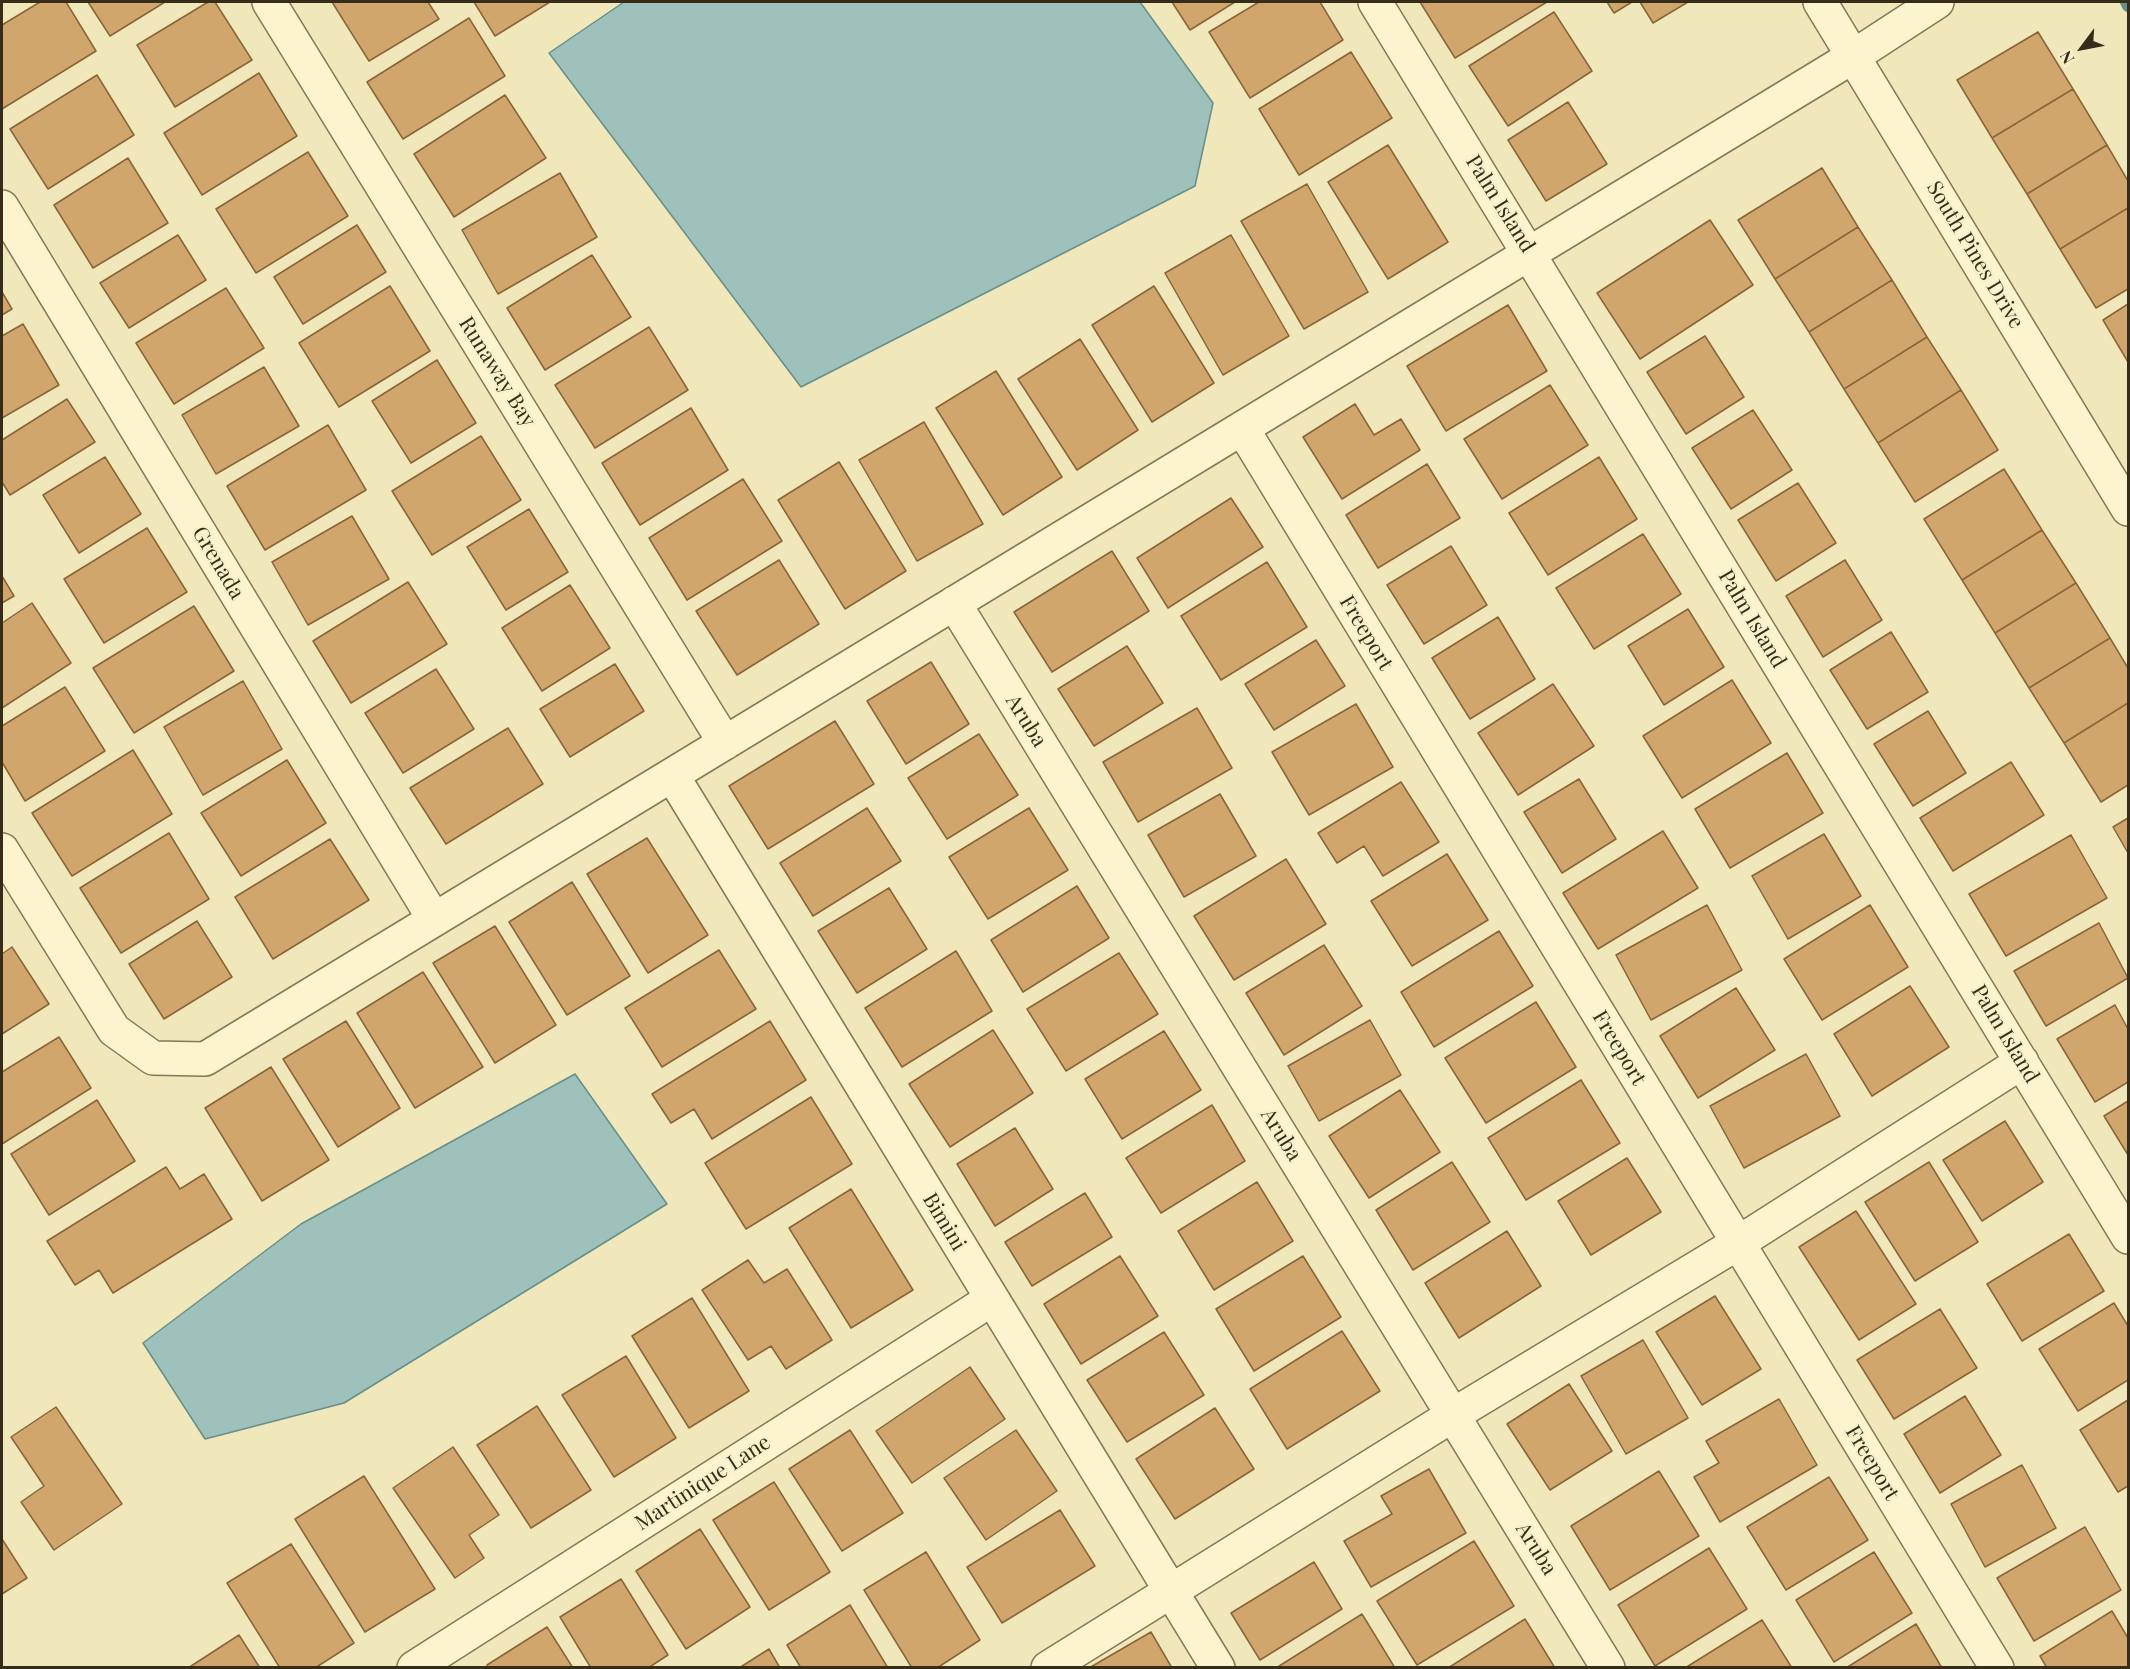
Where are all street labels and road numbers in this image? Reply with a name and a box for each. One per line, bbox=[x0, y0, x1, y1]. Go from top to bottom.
street label: Palm Island bbox=[1460, 151, 1540, 257]
street label: South Pines Drive bbox=[1921, 177, 2029, 333]
street label: Runaway Bay bbox=[453, 312, 541, 432]
street label: Grenada bbox=[187, 522, 249, 604]
street label: Palm Island bbox=[1713, 565, 1791, 673]
street label: Freeport bbox=[1334, 591, 1398, 675]
street label: Aruba bbox=[1000, 690, 1052, 752]
street label: Palm Island bbox=[1966, 980, 2044, 1088]
street label: Freeport bbox=[1587, 1006, 1651, 1090]
street label: Aruba bbox=[1255, 1104, 1307, 1166]
street label: Bimini bbox=[917, 1189, 971, 1255]
street label: Freeport bbox=[1840, 1421, 1904, 1505]
street label: Martinique Lane bbox=[631, 1430, 775, 1536]
street label: Aruba bbox=[1510, 1518, 1562, 1580]

